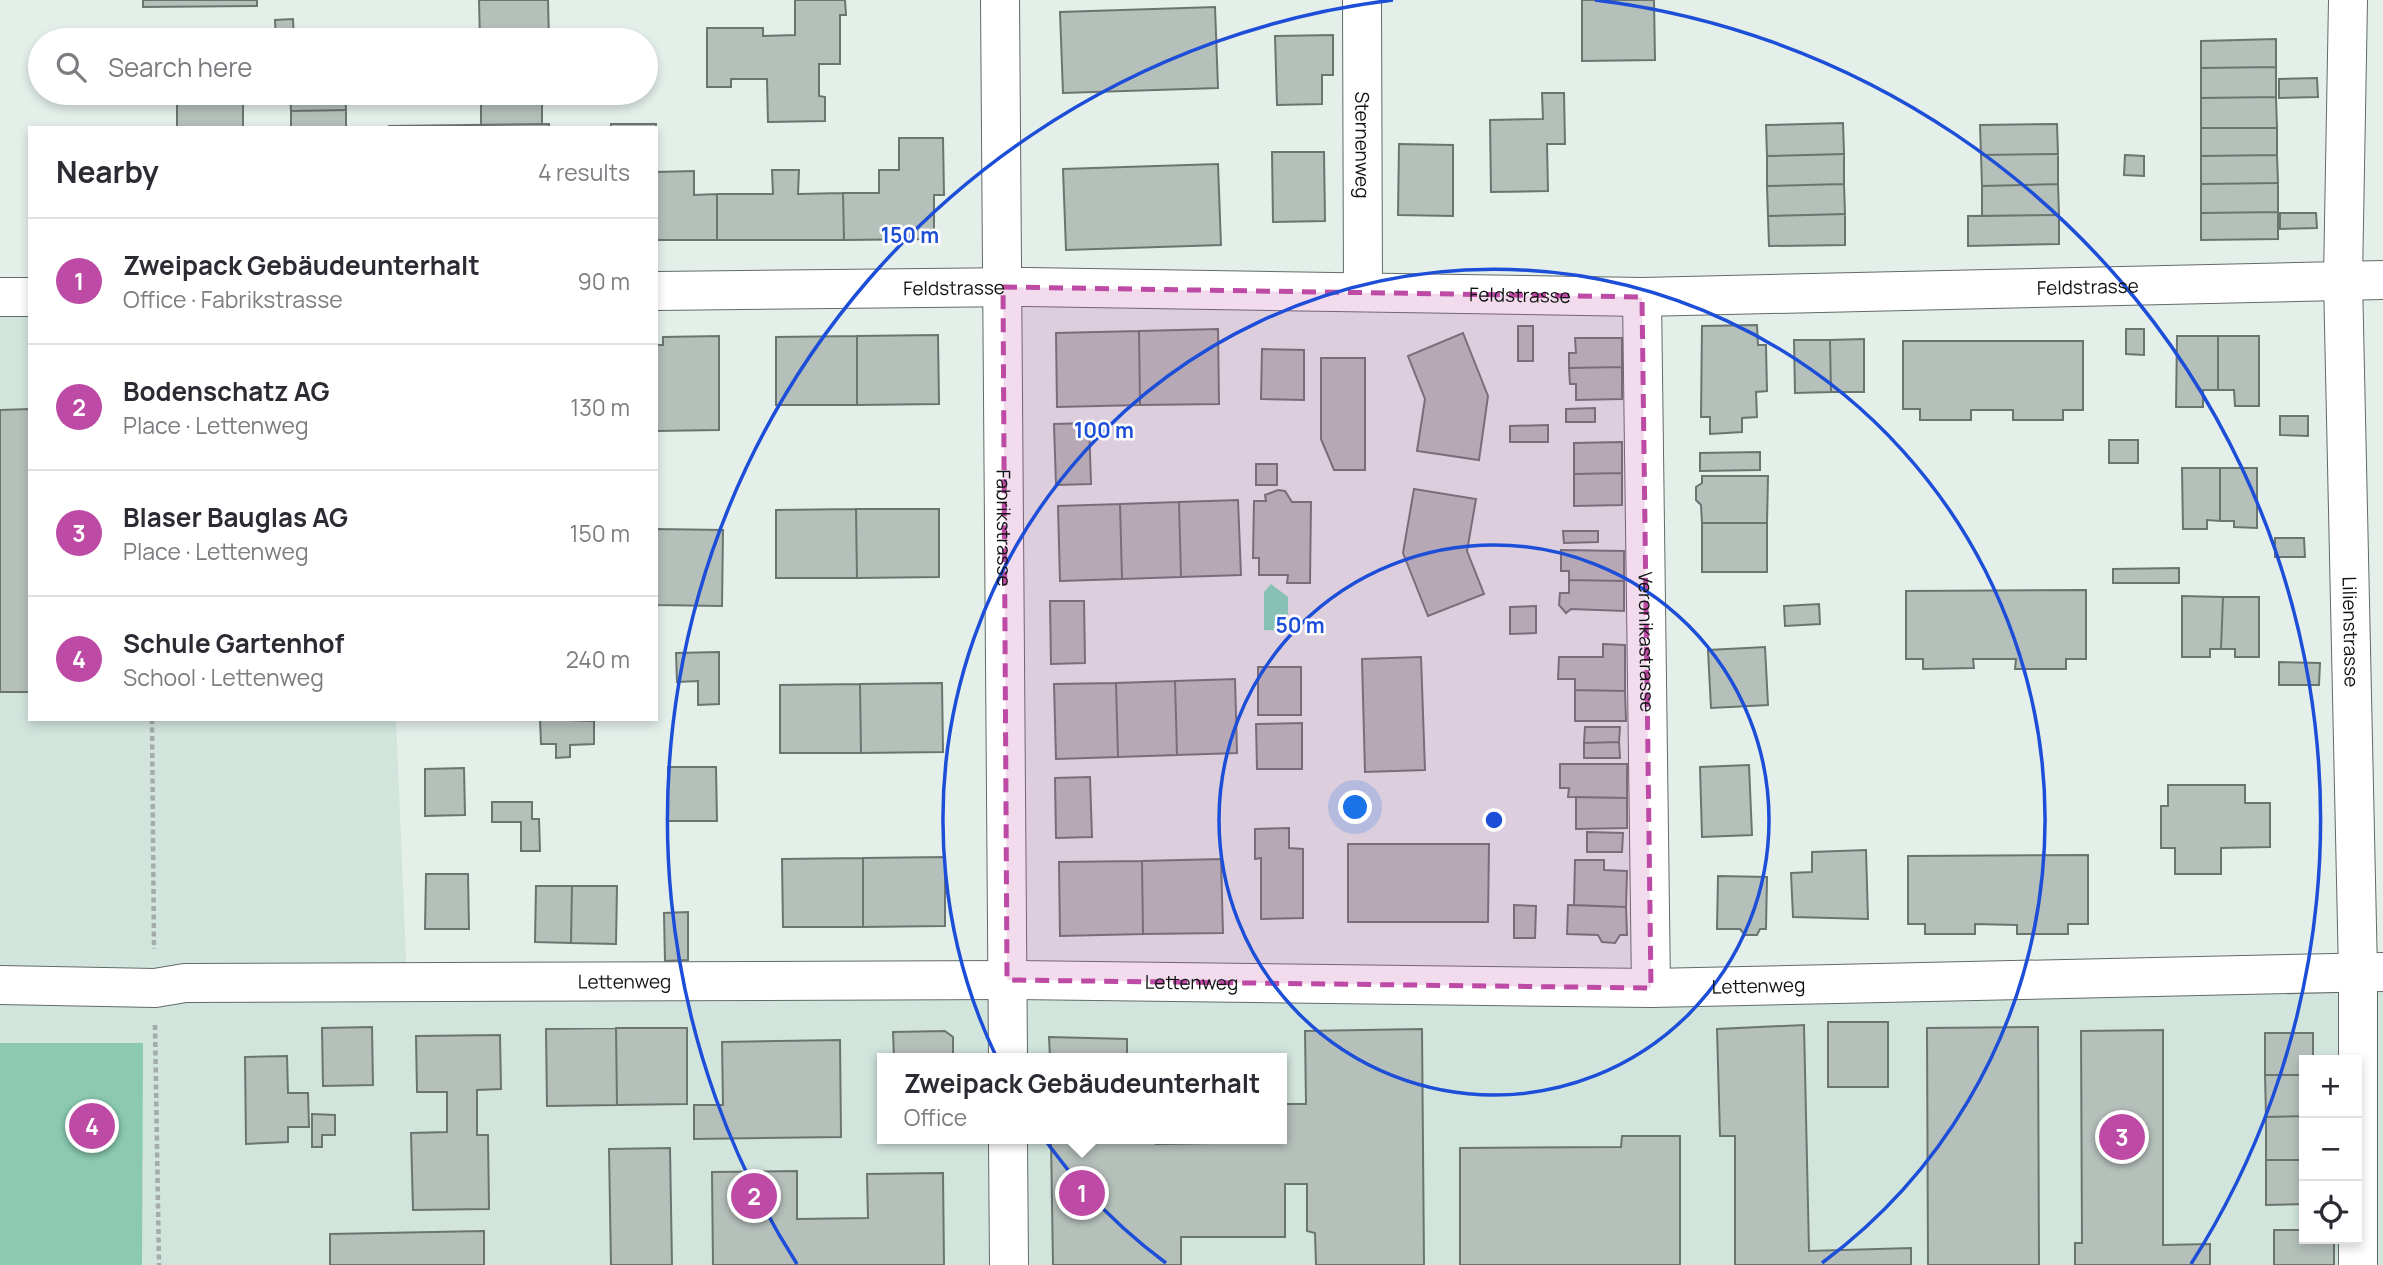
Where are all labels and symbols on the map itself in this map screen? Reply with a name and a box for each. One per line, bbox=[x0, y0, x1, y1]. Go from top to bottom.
street label: Sternenweg bbox=[1349, 92, 1376, 198]
text: 150 m bbox=[881, 221, 939, 249]
street label: Feldstrasse bbox=[2037, 273, 2139, 301]
street label: Feldstrasse bbox=[903, 274, 1005, 301]
street label: Feldstrasse bbox=[1469, 281, 1571, 309]
text: 100 m bbox=[1074, 416, 1134, 444]
street label: Fabrikstrasse bbox=[991, 469, 1017, 587]
street label: Veronikastrasse bbox=[1633, 571, 1660, 713]
street label: Lilienstrasse bbox=[2336, 576, 2365, 688]
text: 50 m bbox=[1275, 611, 1325, 639]
your location bbox=[1338, 790, 1372, 824]
centre of rings bbox=[1482, 808, 1506, 832]
street label: Lettenweg bbox=[578, 968, 671, 995]
street label: Lettenweg bbox=[1145, 969, 1238, 996]
street label: Lettenweg bbox=[1711, 972, 1806, 1000]
pin: 4 bbox=[69, 1100, 115, 1152]
pin: 3 bbox=[2099, 1111, 2145, 1163]
pin: 1 bbox=[1059, 1167, 1105, 1219]
pin: 2 bbox=[731, 1170, 777, 1222]

